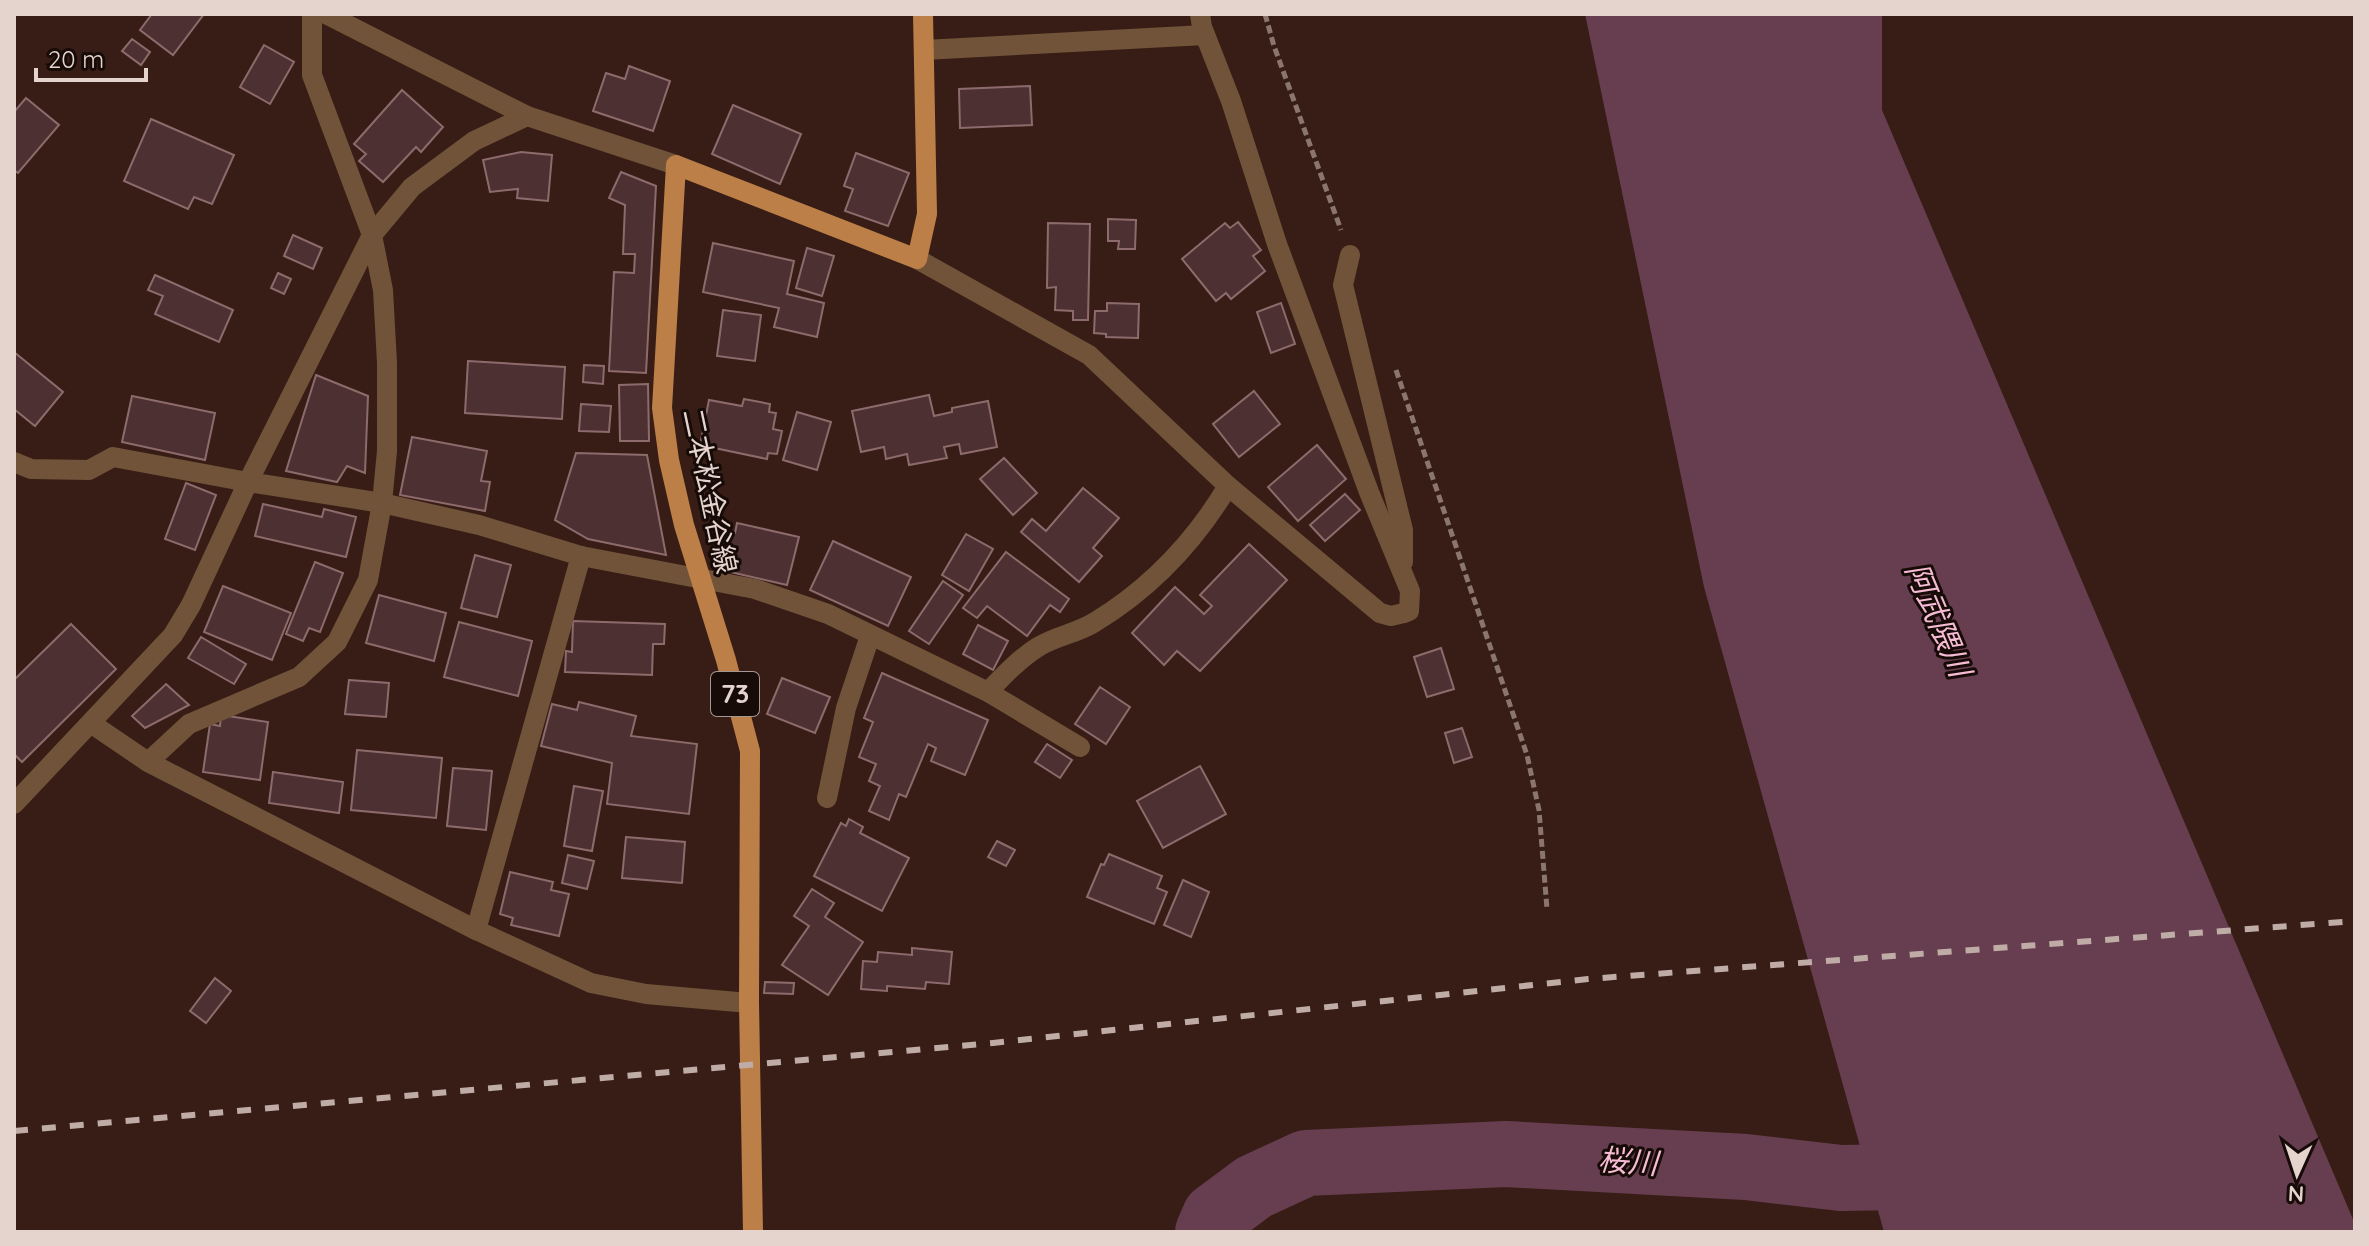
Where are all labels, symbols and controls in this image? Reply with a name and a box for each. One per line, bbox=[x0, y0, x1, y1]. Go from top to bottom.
scale bar bbox=[36, 32, 146, 82]
text: 20 m bbox=[48, 44, 104, 74]
street label: 二本松金谷線 bbox=[676, 405, 745, 577]
water label: 阿武隈川 bbox=[1898, 557, 1981, 685]
road number: 73 bbox=[711, 672, 759, 716]
north arrow bbox=[2257, 1134, 2337, 1214]
water label: 桜川 bbox=[1597, 1140, 1662, 1182]
text: N bbox=[2287, 1180, 2305, 1208]

